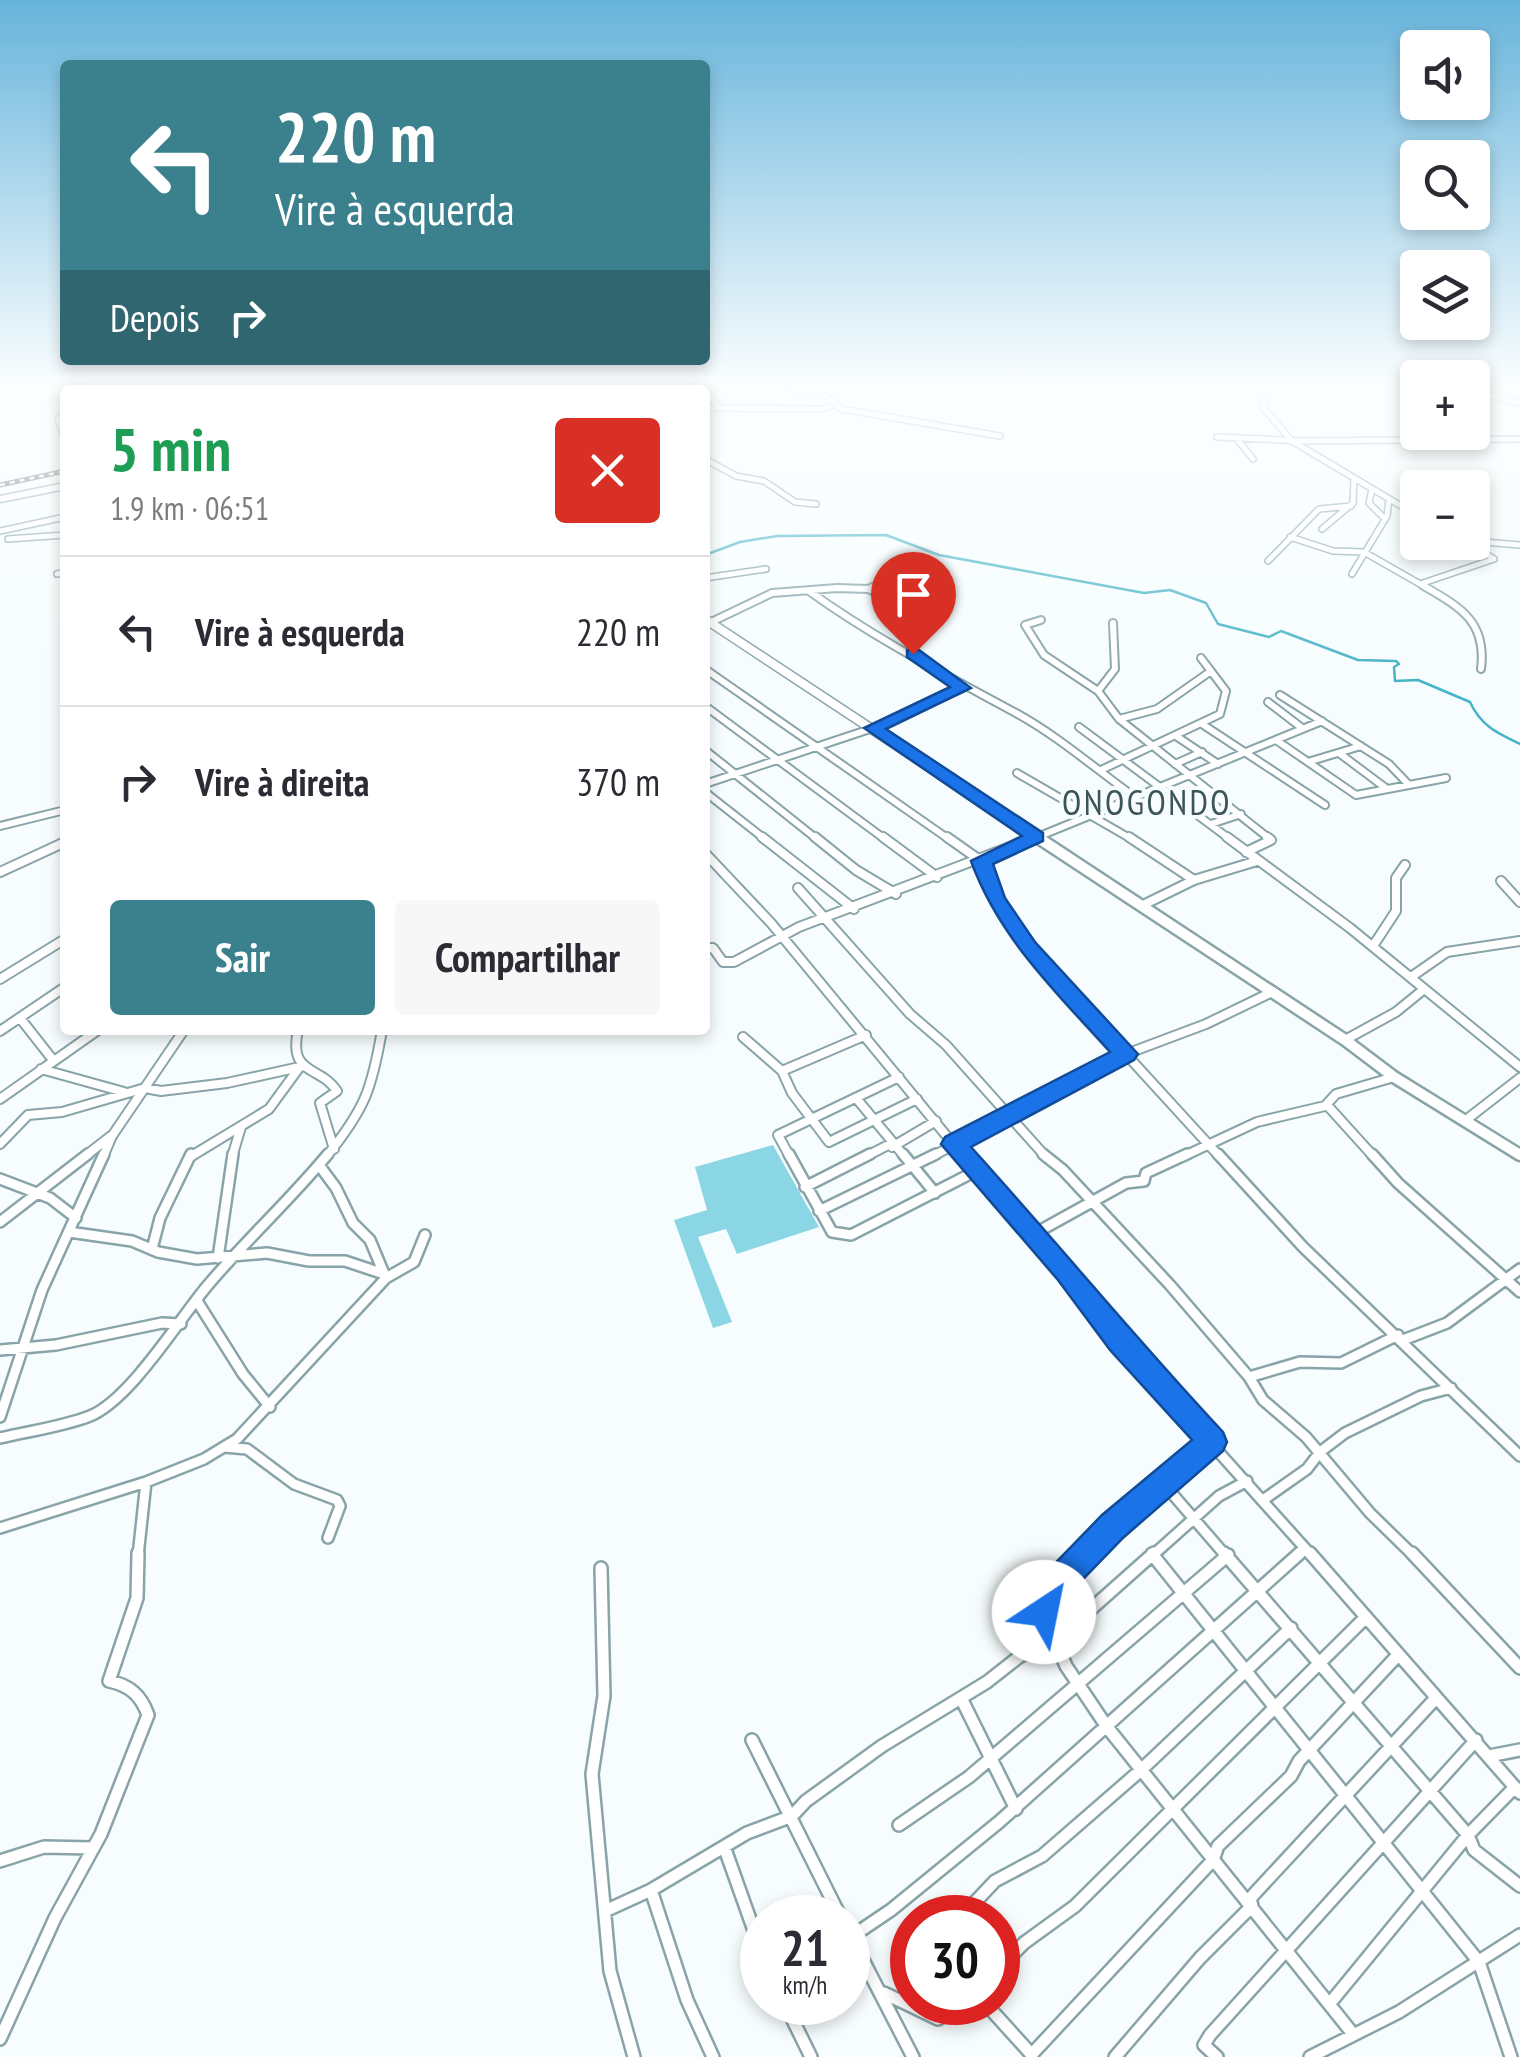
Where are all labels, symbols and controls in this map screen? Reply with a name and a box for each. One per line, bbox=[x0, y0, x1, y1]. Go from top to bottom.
map controls bbox=[1400, 30, 1490, 560]
button: sound bbox=[1400, 30, 1490, 120]
text: 220 m bbox=[275, 91, 436, 181]
icon: left bbox=[110, 100, 240, 230]
button: search bbox=[1400, 140, 1490, 230]
text: Vire à esquerda bbox=[275, 179, 515, 237]
button: layers bbox=[1400, 250, 1490, 340]
icon: right bbox=[220, 290, 275, 345]
text: Depois bbox=[110, 293, 200, 342]
button: + bbox=[1400, 360, 1490, 450]
text: 5 min bbox=[110, 410, 231, 488]
button: close bbox=[555, 418, 660, 523]
button: − bbox=[1400, 470, 1490, 560]
text: 1.9 km · 06:51 bbox=[110, 487, 269, 529]
pin bbox=[871, 552, 956, 655]
icon: arrive bbox=[886, 567, 941, 622]
icon: left bbox=[110, 604, 165, 659]
text: Vire à esquerda bbox=[195, 607, 405, 656]
text: 220 m bbox=[576, 607, 660, 656]
icon: right bbox=[110, 754, 165, 809]
text: Vire à direita bbox=[195, 757, 370, 806]
text: 370 m bbox=[576, 757, 660, 806]
district label: ONOGONDO bbox=[1062, 779, 1232, 825]
button: Sair bbox=[110, 900, 375, 1015]
button: Compartilhar bbox=[395, 900, 660, 1015]
position arrow bbox=[992, 1560, 1096, 1664]
speed limit sign: 30 bbox=[890, 1895, 1020, 2025]
text: 21 bbox=[781, 1915, 829, 1980]
text: km/h bbox=[783, 1969, 827, 2001]

